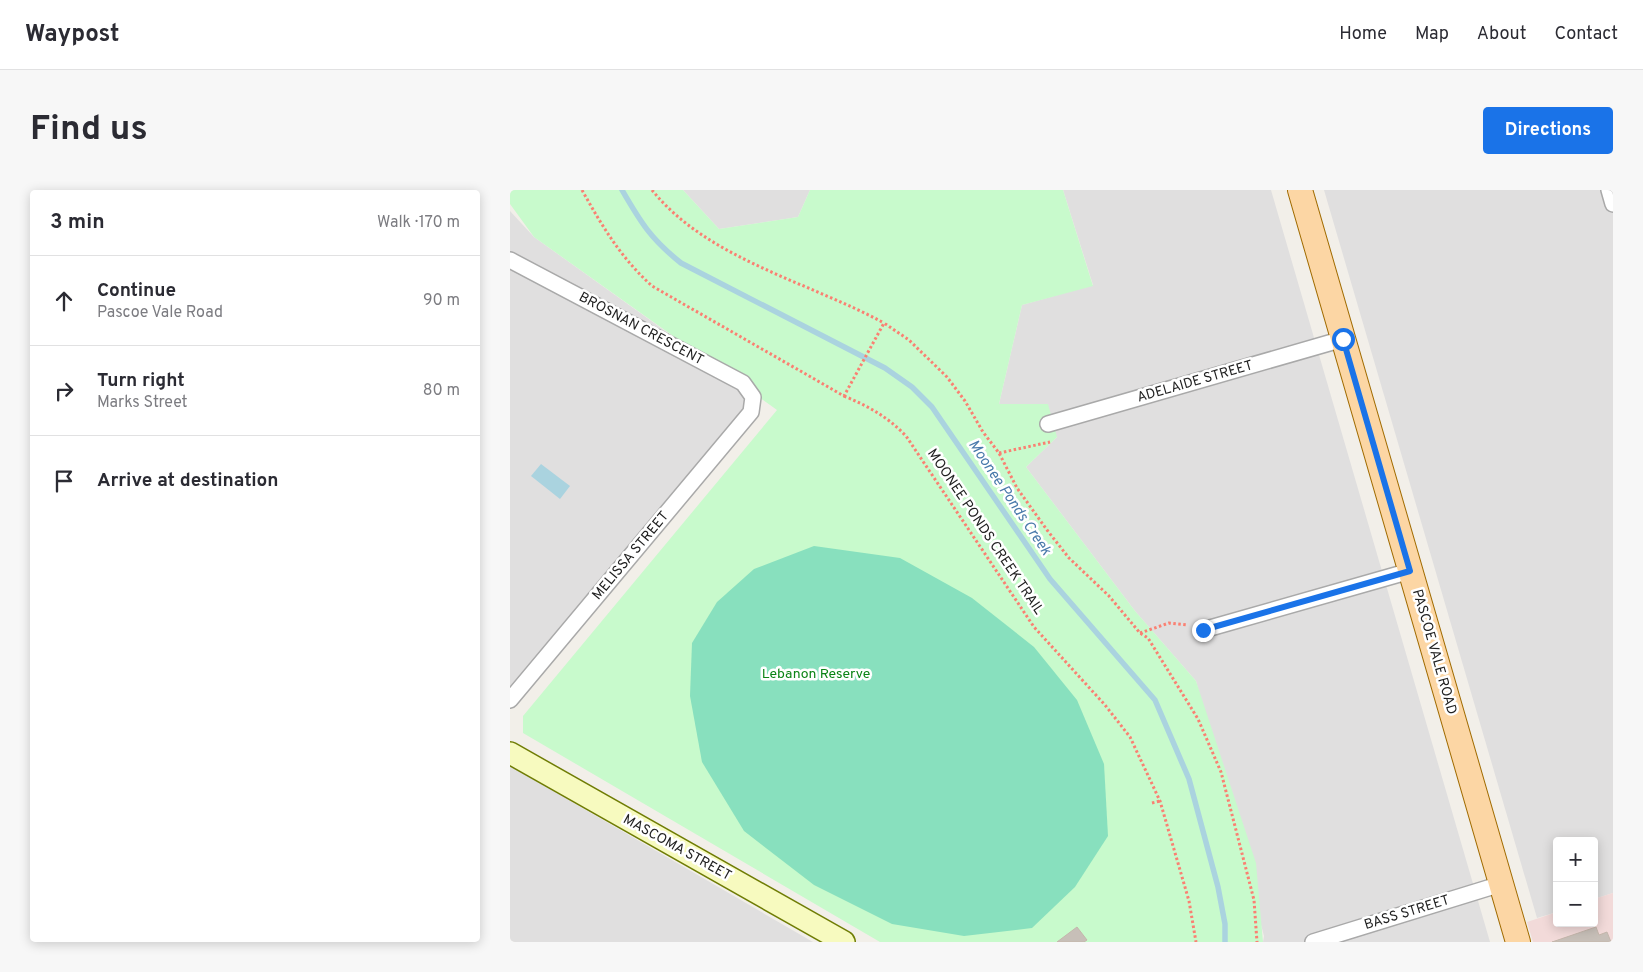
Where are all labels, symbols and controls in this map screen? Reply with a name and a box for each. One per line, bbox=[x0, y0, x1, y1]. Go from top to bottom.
text: Waypost bbox=[25, 20, 119, 50]
text: Home bbox=[1339, 23, 1387, 46]
text: Map bbox=[1415, 23, 1449, 46]
text: About bbox=[1477, 23, 1526, 46]
text: Contact bbox=[1554, 23, 1618, 46]
button: Directions bbox=[1483, 107, 1613, 154]
text: Find us bbox=[30, 108, 148, 152]
text: 3 min bbox=[50, 209, 105, 236]
text: Walk · 170 m bbox=[377, 213, 460, 233]
text: Continue bbox=[97, 279, 176, 303]
icon: ahead bbox=[50, 287, 78, 315]
street label: BROSNAN CRESCENT bbox=[576, 289, 706, 369]
text: 90 m bbox=[423, 291, 460, 311]
text: Pascoe Vale Road bbox=[97, 303, 223, 323]
route start bbox=[1332, 328, 1355, 351]
street label: ADELAIDE STREET bbox=[1135, 357, 1255, 407]
text: Turn right bbox=[97, 369, 185, 393]
icon: right bbox=[50, 377, 78, 405]
text: 80 m bbox=[423, 381, 460, 401]
text: Marks Street bbox=[97, 393, 188, 413]
water label: Moonee Ponds Creek bbox=[963, 437, 1055, 560]
street label: MOONEE PONDS CREEK TRAIL bbox=[923, 446, 1047, 618]
icon: arrive bbox=[50, 467, 78, 495]
text: Arrive at destination bbox=[97, 469, 278, 493]
street label: MELISSA STREET bbox=[589, 508, 673, 604]
street label: PASCOE VALE ROAD bbox=[1408, 587, 1460, 717]
route end bbox=[1192, 619, 1215, 642]
park label: Lebanon Reserve bbox=[762, 666, 870, 683]
street label: MASCOMA STREET bbox=[620, 811, 734, 885]
map controls bbox=[1553, 837, 1598, 927]
button: + bbox=[1553, 837, 1598, 882]
button: − bbox=[1553, 882, 1598, 927]
street label: BASS STREET bbox=[1362, 892, 1452, 934]

